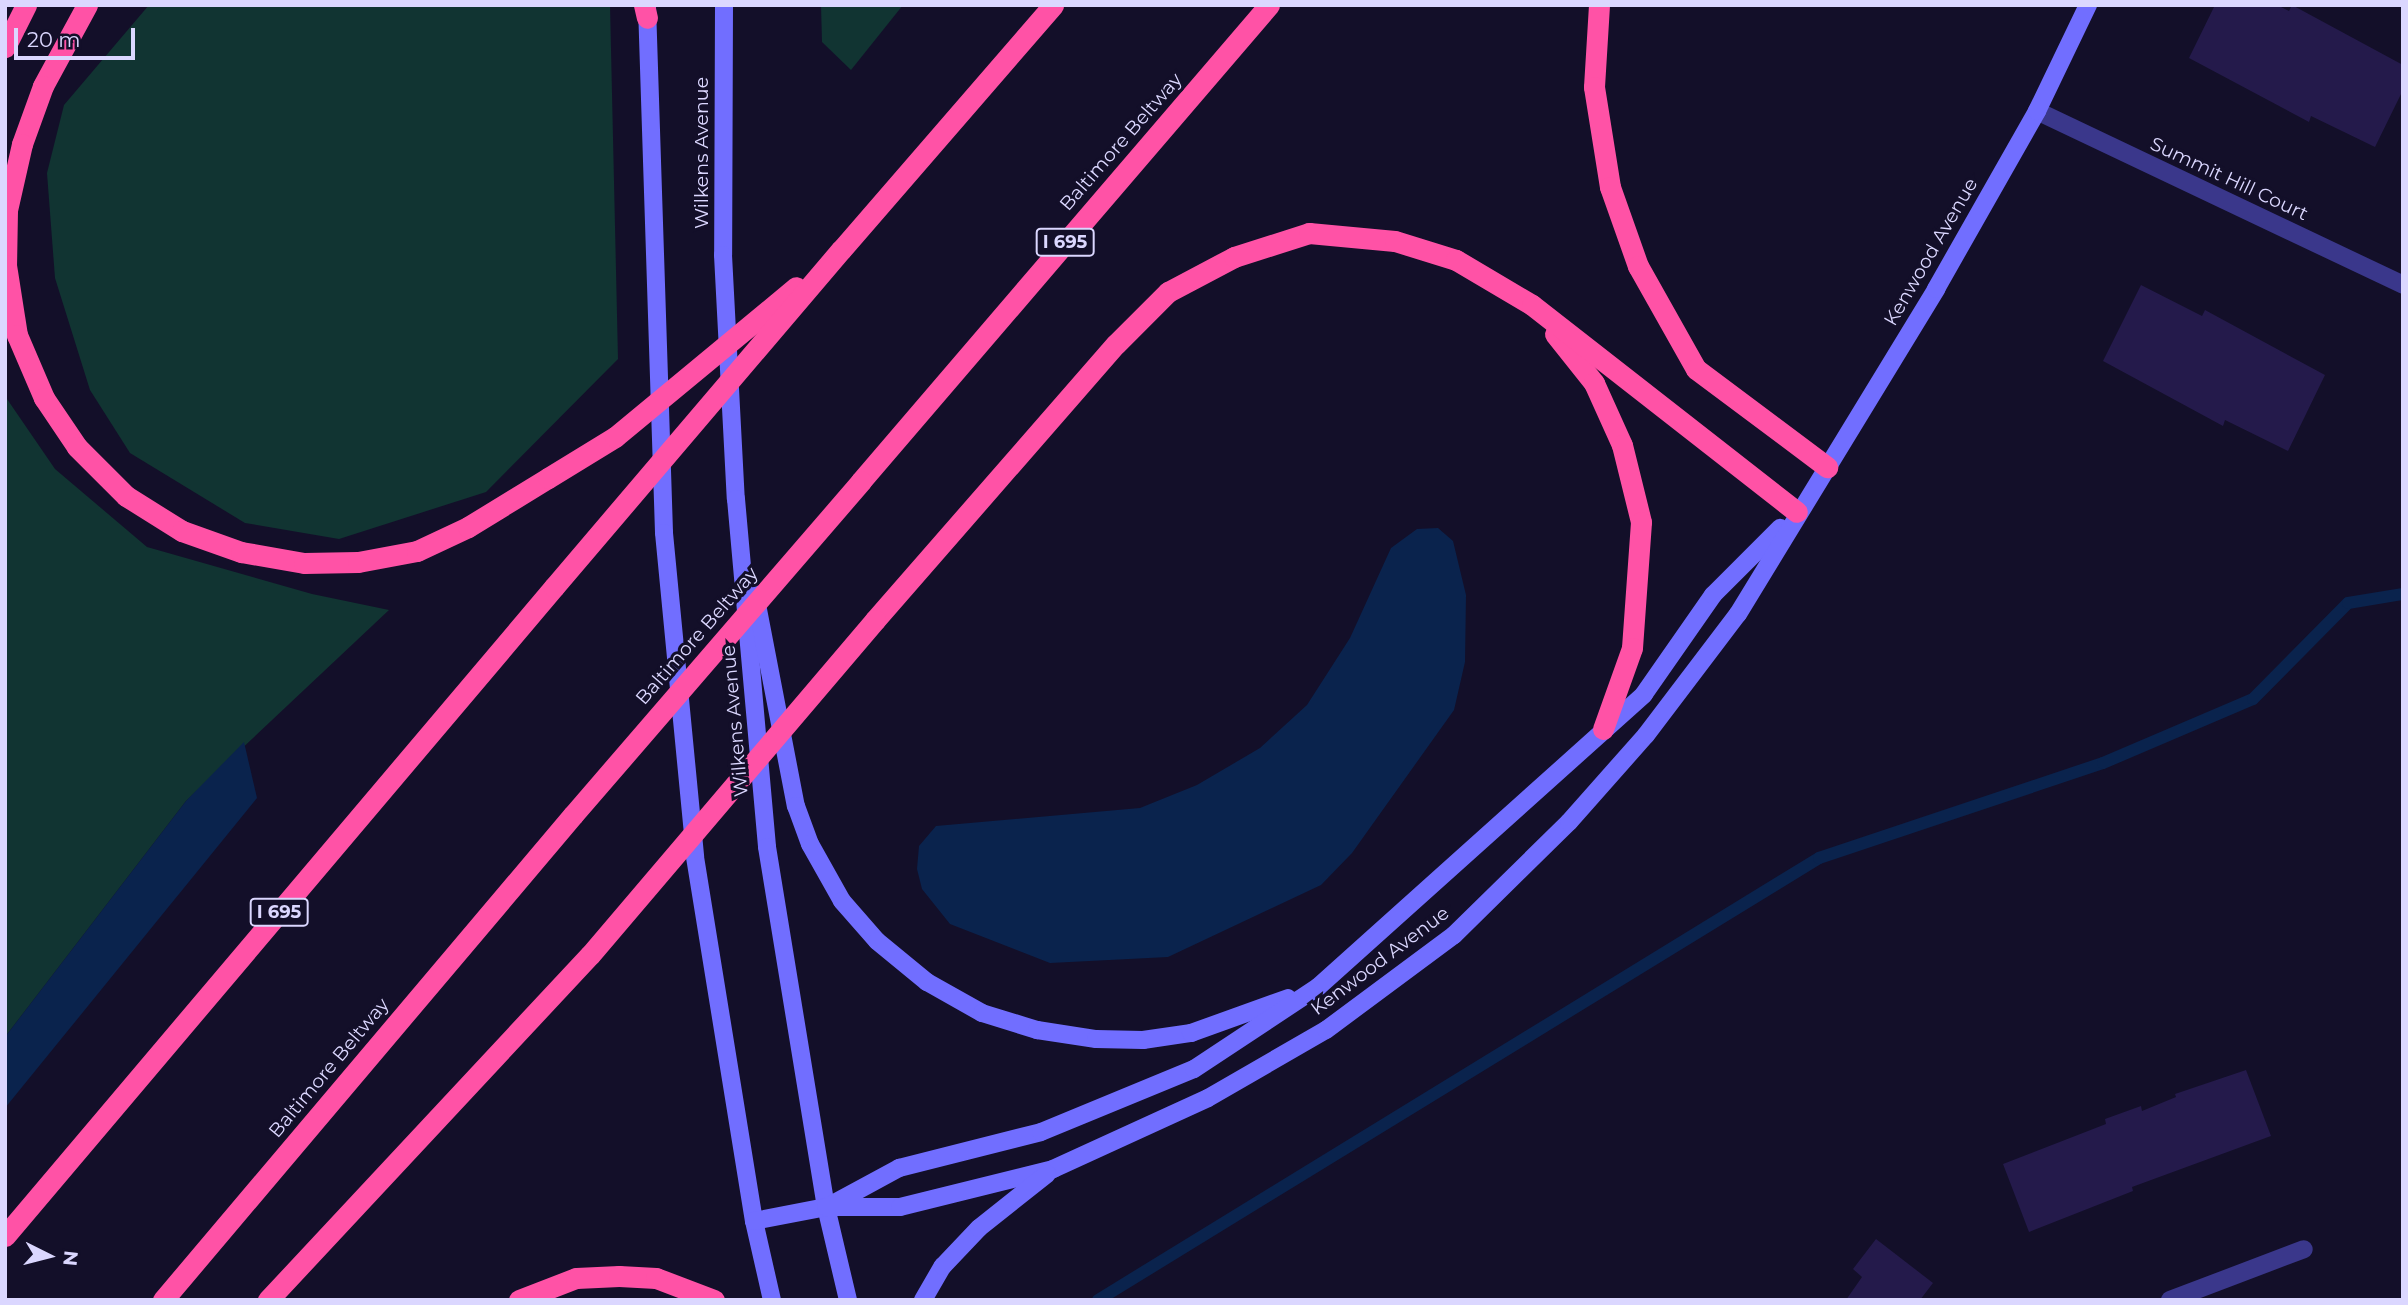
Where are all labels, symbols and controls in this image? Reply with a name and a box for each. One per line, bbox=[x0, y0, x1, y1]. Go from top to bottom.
scale bar bbox=[18, 14, 138, 58]
text: 20 m bbox=[27, 27, 81, 52]
street label: Baltimore Beltway bbox=[1055, 69, 1187, 215]
street label: Wilkens Avenue bbox=[691, 77, 713, 229]
street label: Summit Hill Court bbox=[2146, 132, 2312, 226]
street label: Kenwood Avenue bbox=[1879, 174, 1983, 330]
road number: I 695 bbox=[1035, 228, 1095, 256]
street label: Baltimore Beltway bbox=[631, 563, 763, 709]
street label: Wilkens Avenue bbox=[717, 644, 753, 798]
road number: I 695 bbox=[249, 897, 309, 926]
street label: Kenwood Avenue bbox=[1306, 902, 1454, 1020]
street label: Baltimore Beltway bbox=[264, 994, 394, 1142]
north arrow bbox=[14, 1221, 84, 1291]
text: N bbox=[58, 1249, 83, 1267]

